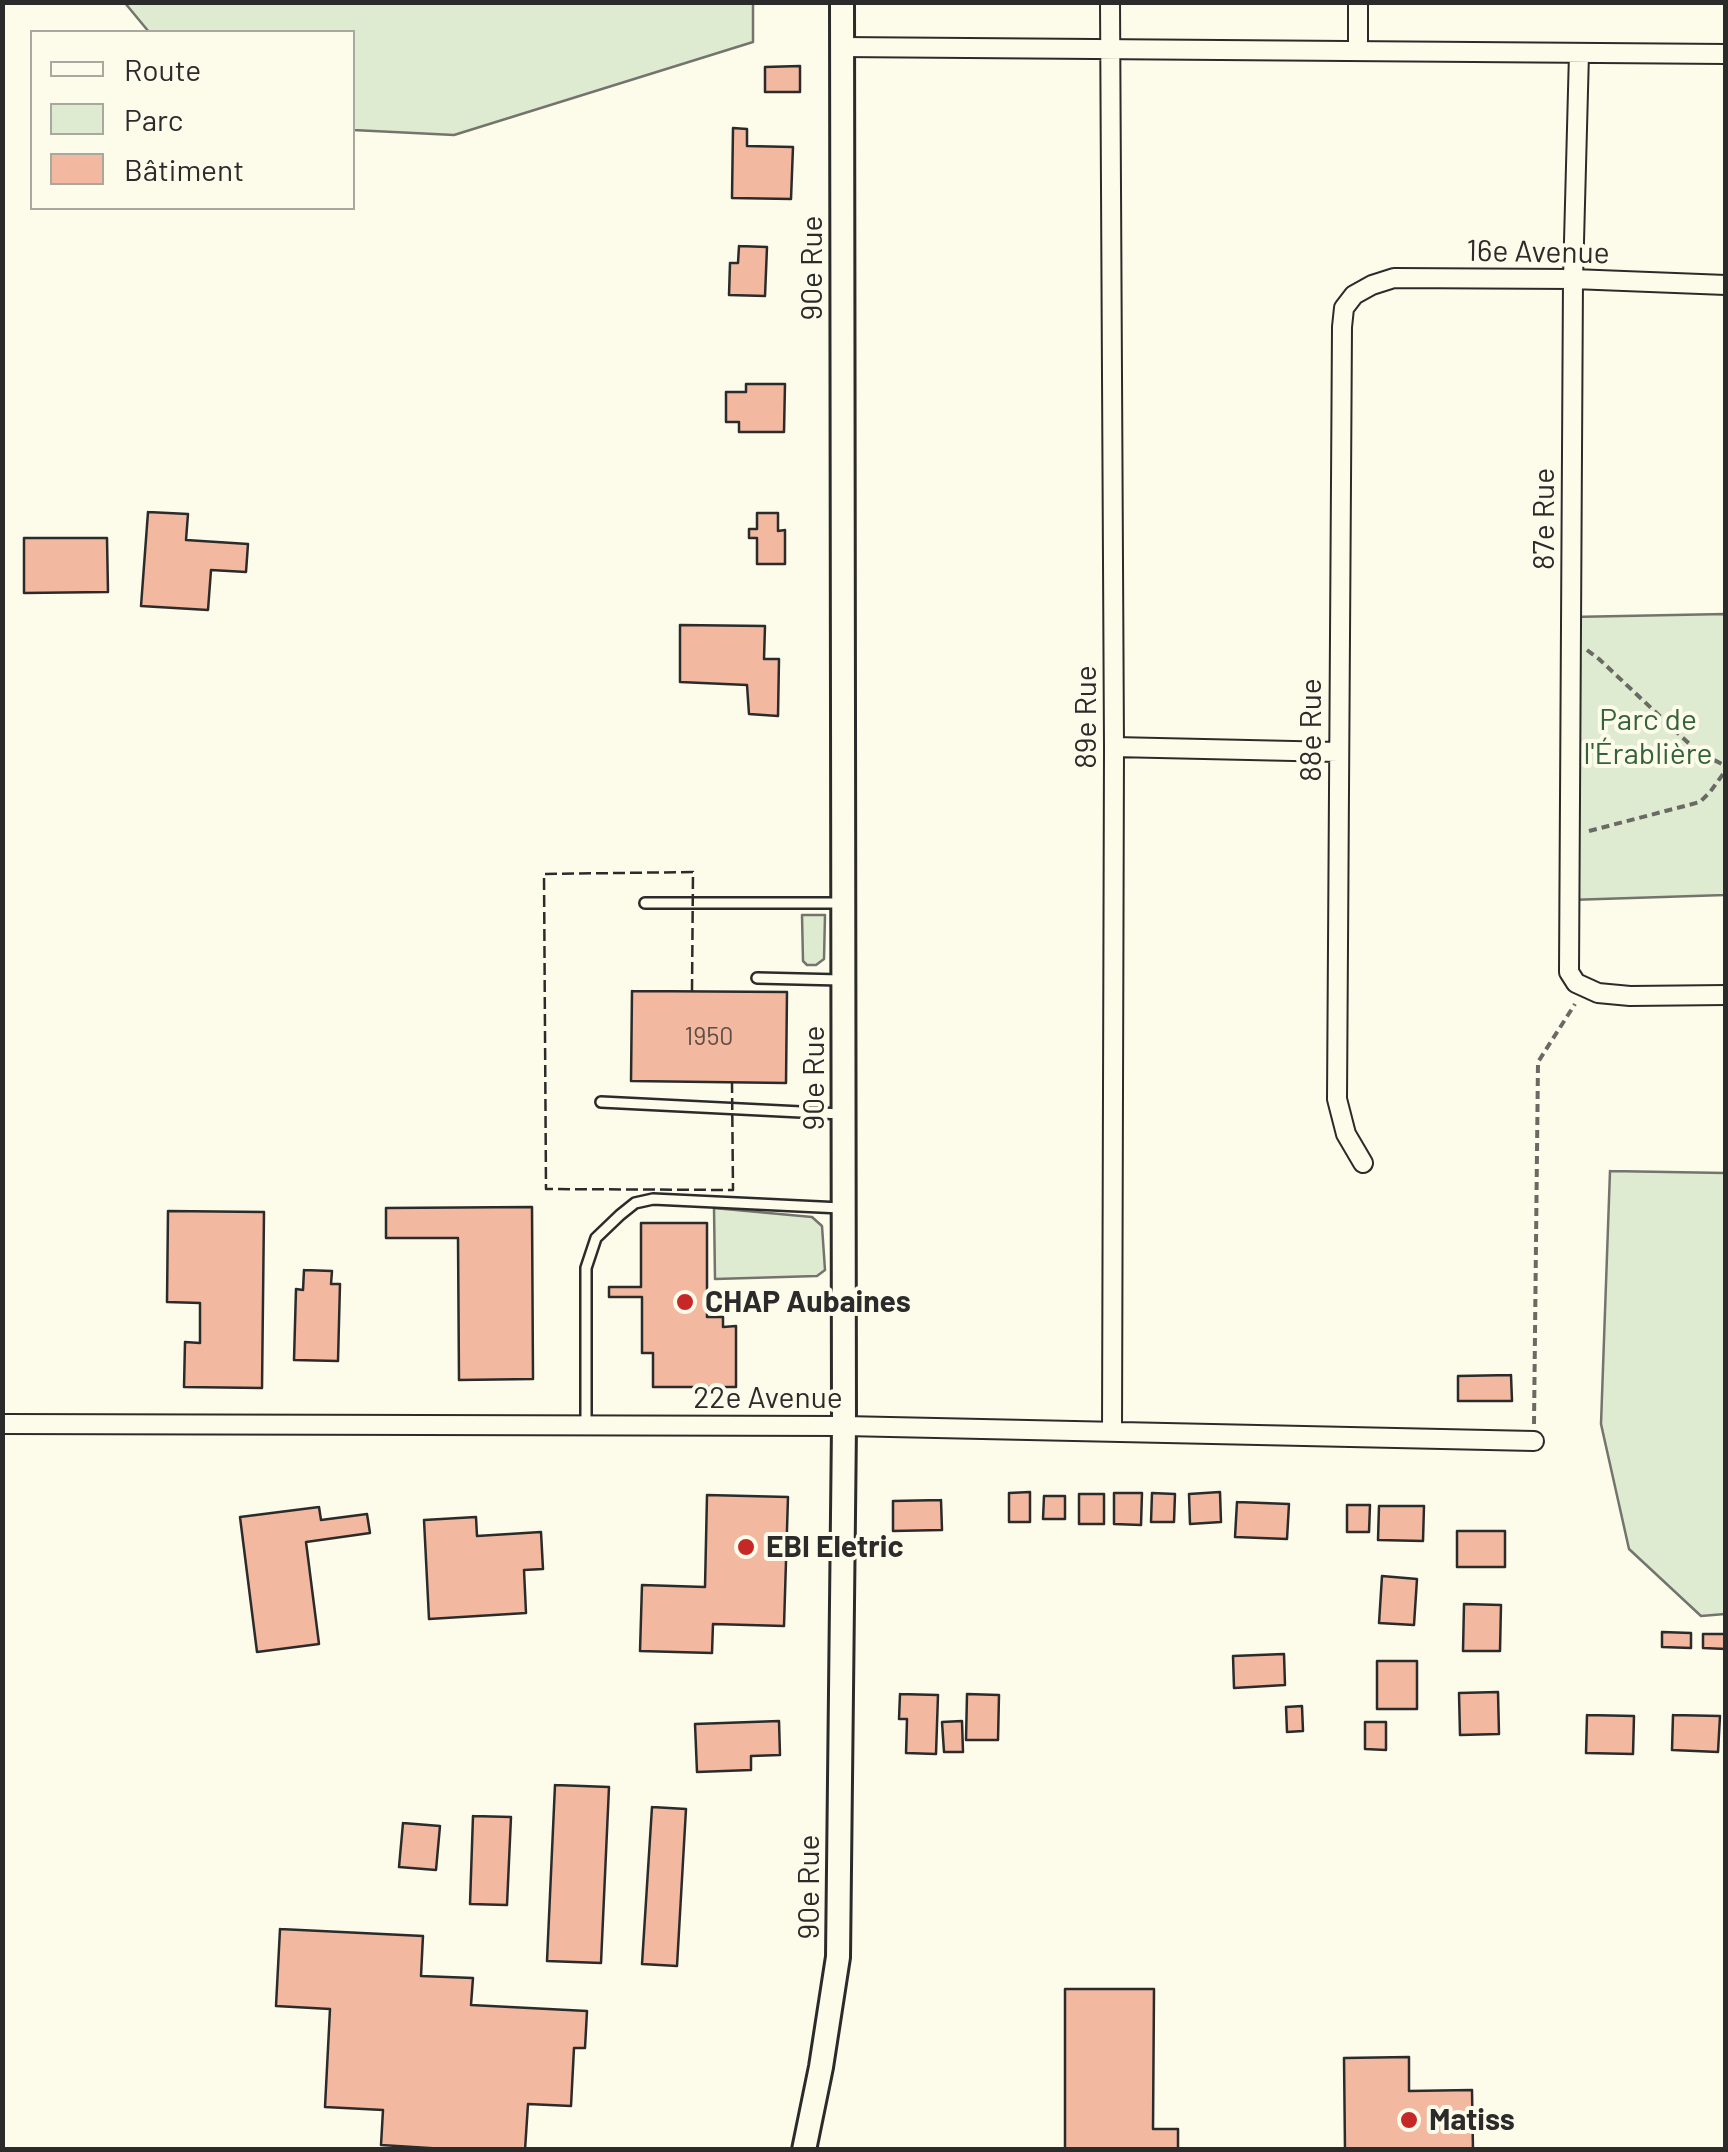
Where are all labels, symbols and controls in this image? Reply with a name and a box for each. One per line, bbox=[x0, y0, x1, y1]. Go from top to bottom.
legend bbox=[30, 30, 355, 210]
text: Route bbox=[124, 51, 201, 87]
text: Parc bbox=[124, 101, 183, 137]
text: Bâtiment bbox=[124, 151, 244, 187]
street label: 90e Rue bbox=[794, 216, 830, 320]
street label: 16e Avenue bbox=[1466, 233, 1610, 271]
street label: 87e Rue bbox=[1526, 468, 1562, 570]
street label: 89e Rue bbox=[1068, 665, 1104, 769]
street label: 88e Rue bbox=[1293, 678, 1329, 782]
park label: Parc de l'Érablière bbox=[1584, 702, 1712, 772]
house number: 1950 bbox=[685, 1022, 733, 1052]
street label: 90e Rue bbox=[796, 1026, 832, 1130]
place label: CHAP Aubaines bbox=[705, 1284, 911, 1320]
marker: CHAP Aubaines bbox=[674, 1291, 696, 1313]
street label: 22e Avenue bbox=[693, 1380, 843, 1416]
place label: EBI Eletric bbox=[766, 1529, 904, 1565]
marker: EBI Eletric bbox=[735, 1536, 757, 1558]
street label: 90e Rue bbox=[791, 1835, 827, 1939]
place label: Matiss bbox=[1429, 2102, 1515, 2138]
marker: Matiss bbox=[1398, 2109, 1420, 2131]

